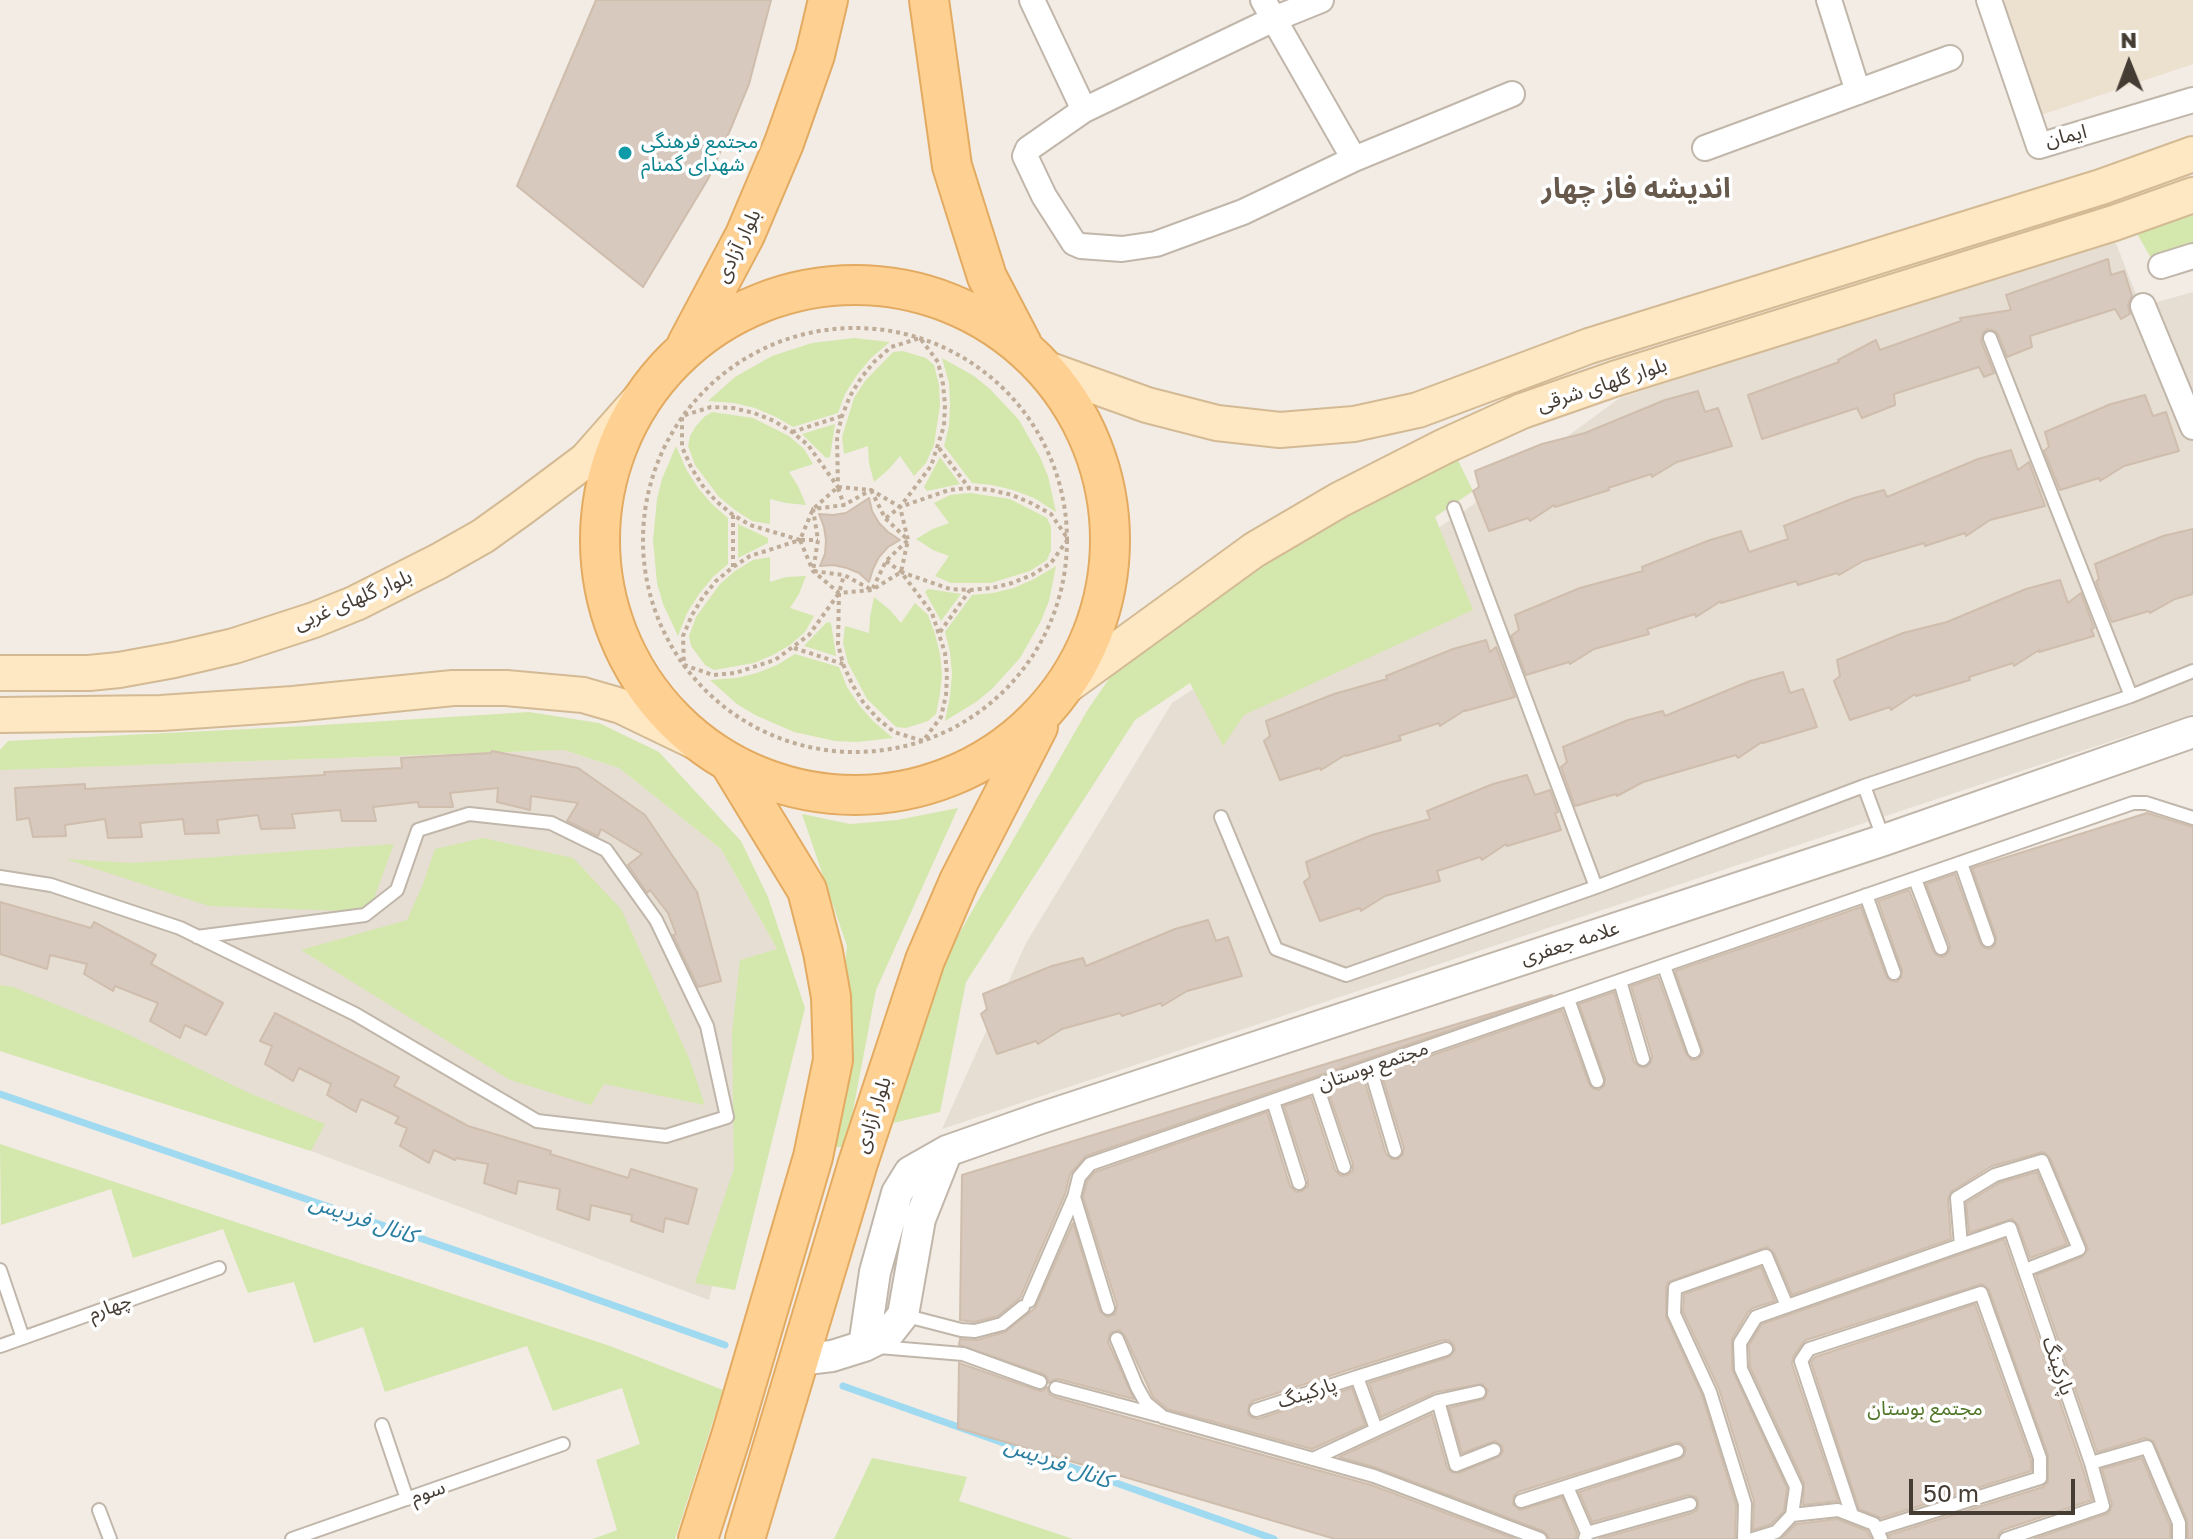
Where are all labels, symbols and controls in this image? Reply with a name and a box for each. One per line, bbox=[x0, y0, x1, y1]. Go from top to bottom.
north arrow bbox=[2089, 24, 2169, 104]
text: N bbox=[2120, 26, 2137, 53]
street label: ایمان bbox=[2043, 120, 2089, 152]
place label: مجتمع فرهنگی شهدای گمنام bbox=[641, 130, 758, 177]
marker: مجتمع فرهنگی شهدای گمنام bbox=[616, 144, 634, 162]
district label: اندیشه فاز چهار bbox=[1541, 172, 1731, 206]
street label: بلوار آزادی bbox=[710, 205, 766, 287]
street label: بلوار گلهای شرقی bbox=[1534, 353, 1670, 417]
street label: بلوار گلهای غربی bbox=[290, 564, 416, 636]
street label: علامه جعفری bbox=[1518, 916, 1622, 970]
street label: مجتمع بوستان bbox=[1315, 1036, 1431, 1096]
street label: بلوار آزادی bbox=[849, 1074, 897, 1156]
water label: کانال فردیس bbox=[306, 1188, 420, 1250]
street label: چهارم bbox=[85, 1288, 135, 1326]
street label: پارکینگ bbox=[2037, 1334, 2079, 1398]
street label: پارکینگ bbox=[1275, 1372, 1339, 1414]
park label: مجتمع بوستان bbox=[1867, 1397, 1983, 1421]
water label: کانال فردیس bbox=[1001, 1432, 1115, 1494]
scale bar bbox=[1913, 1463, 2079, 1513]
street label: سوم bbox=[408, 1475, 448, 1509]
text: 50 m bbox=[1923, 1478, 1979, 1507]

